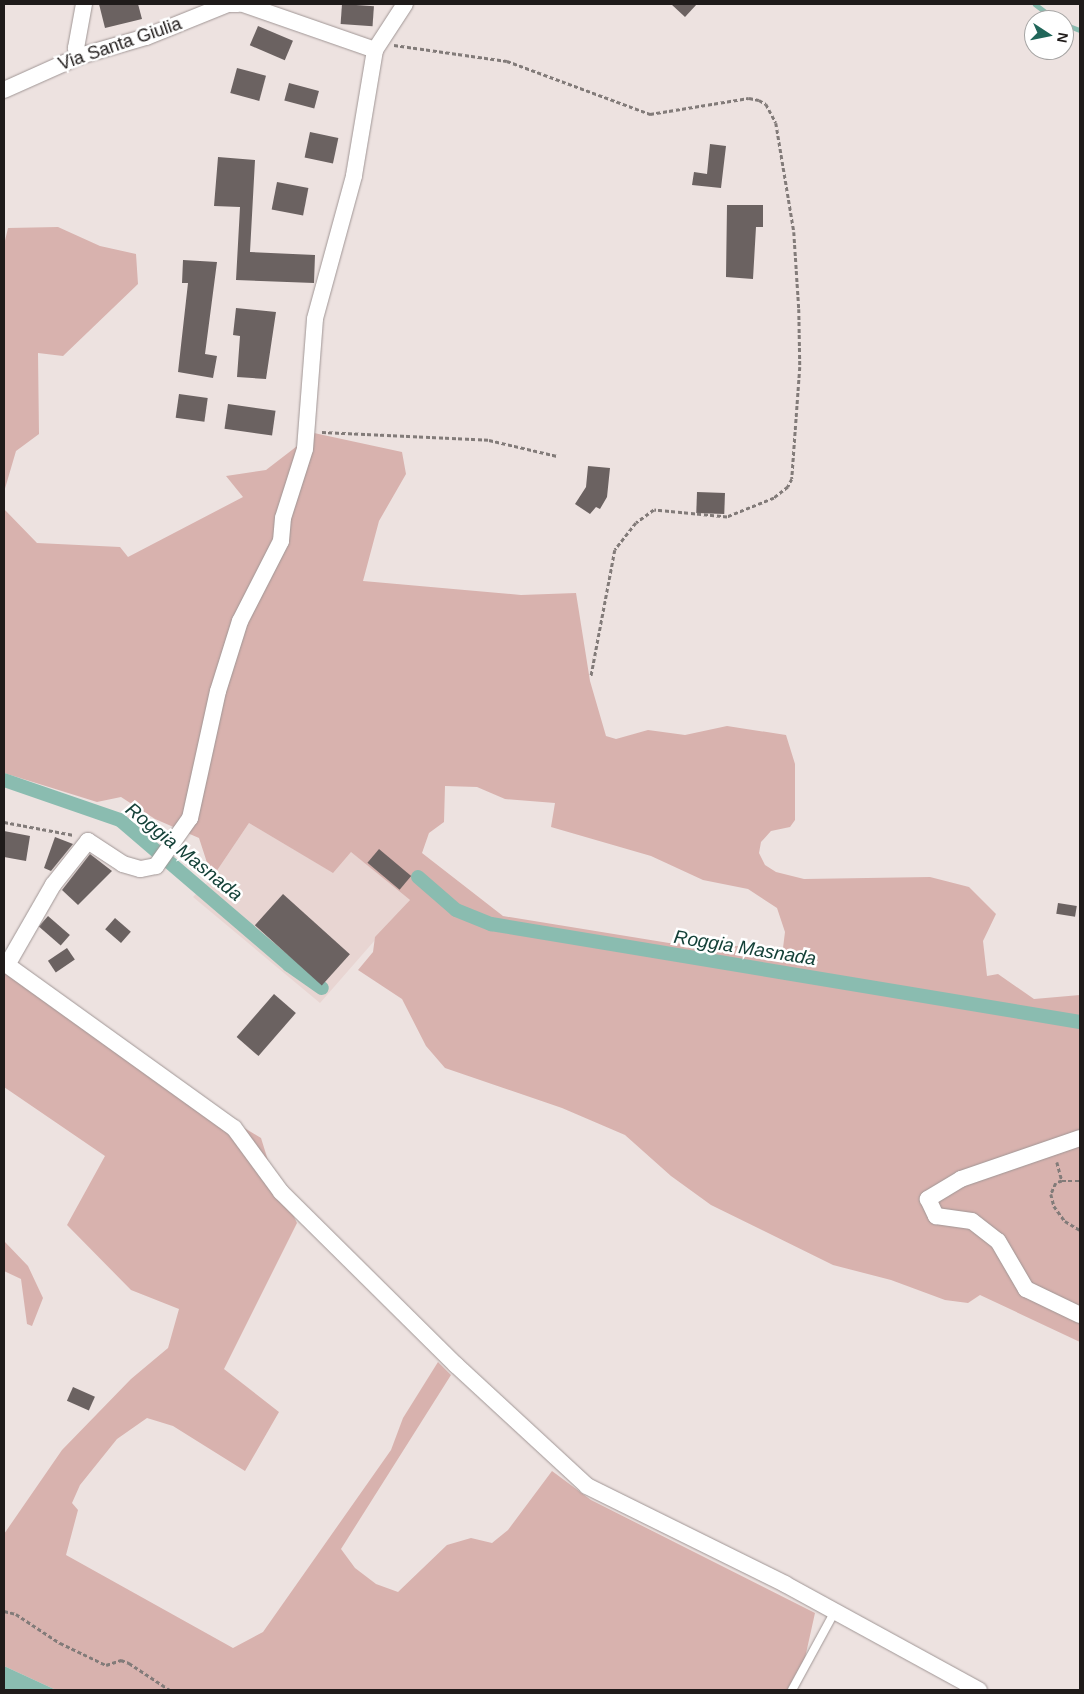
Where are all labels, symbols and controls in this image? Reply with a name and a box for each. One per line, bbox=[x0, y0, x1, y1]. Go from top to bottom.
north arrow bbox=[1024, 10, 1074, 60]
street label: Via Santa Giulia bbox=[56, 13, 184, 75]
text: N bbox=[1054, 31, 1072, 44]
water label: Roggia Masnada bbox=[121, 798, 247, 906]
water label: Roggia Masnada bbox=[672, 926, 818, 970]

